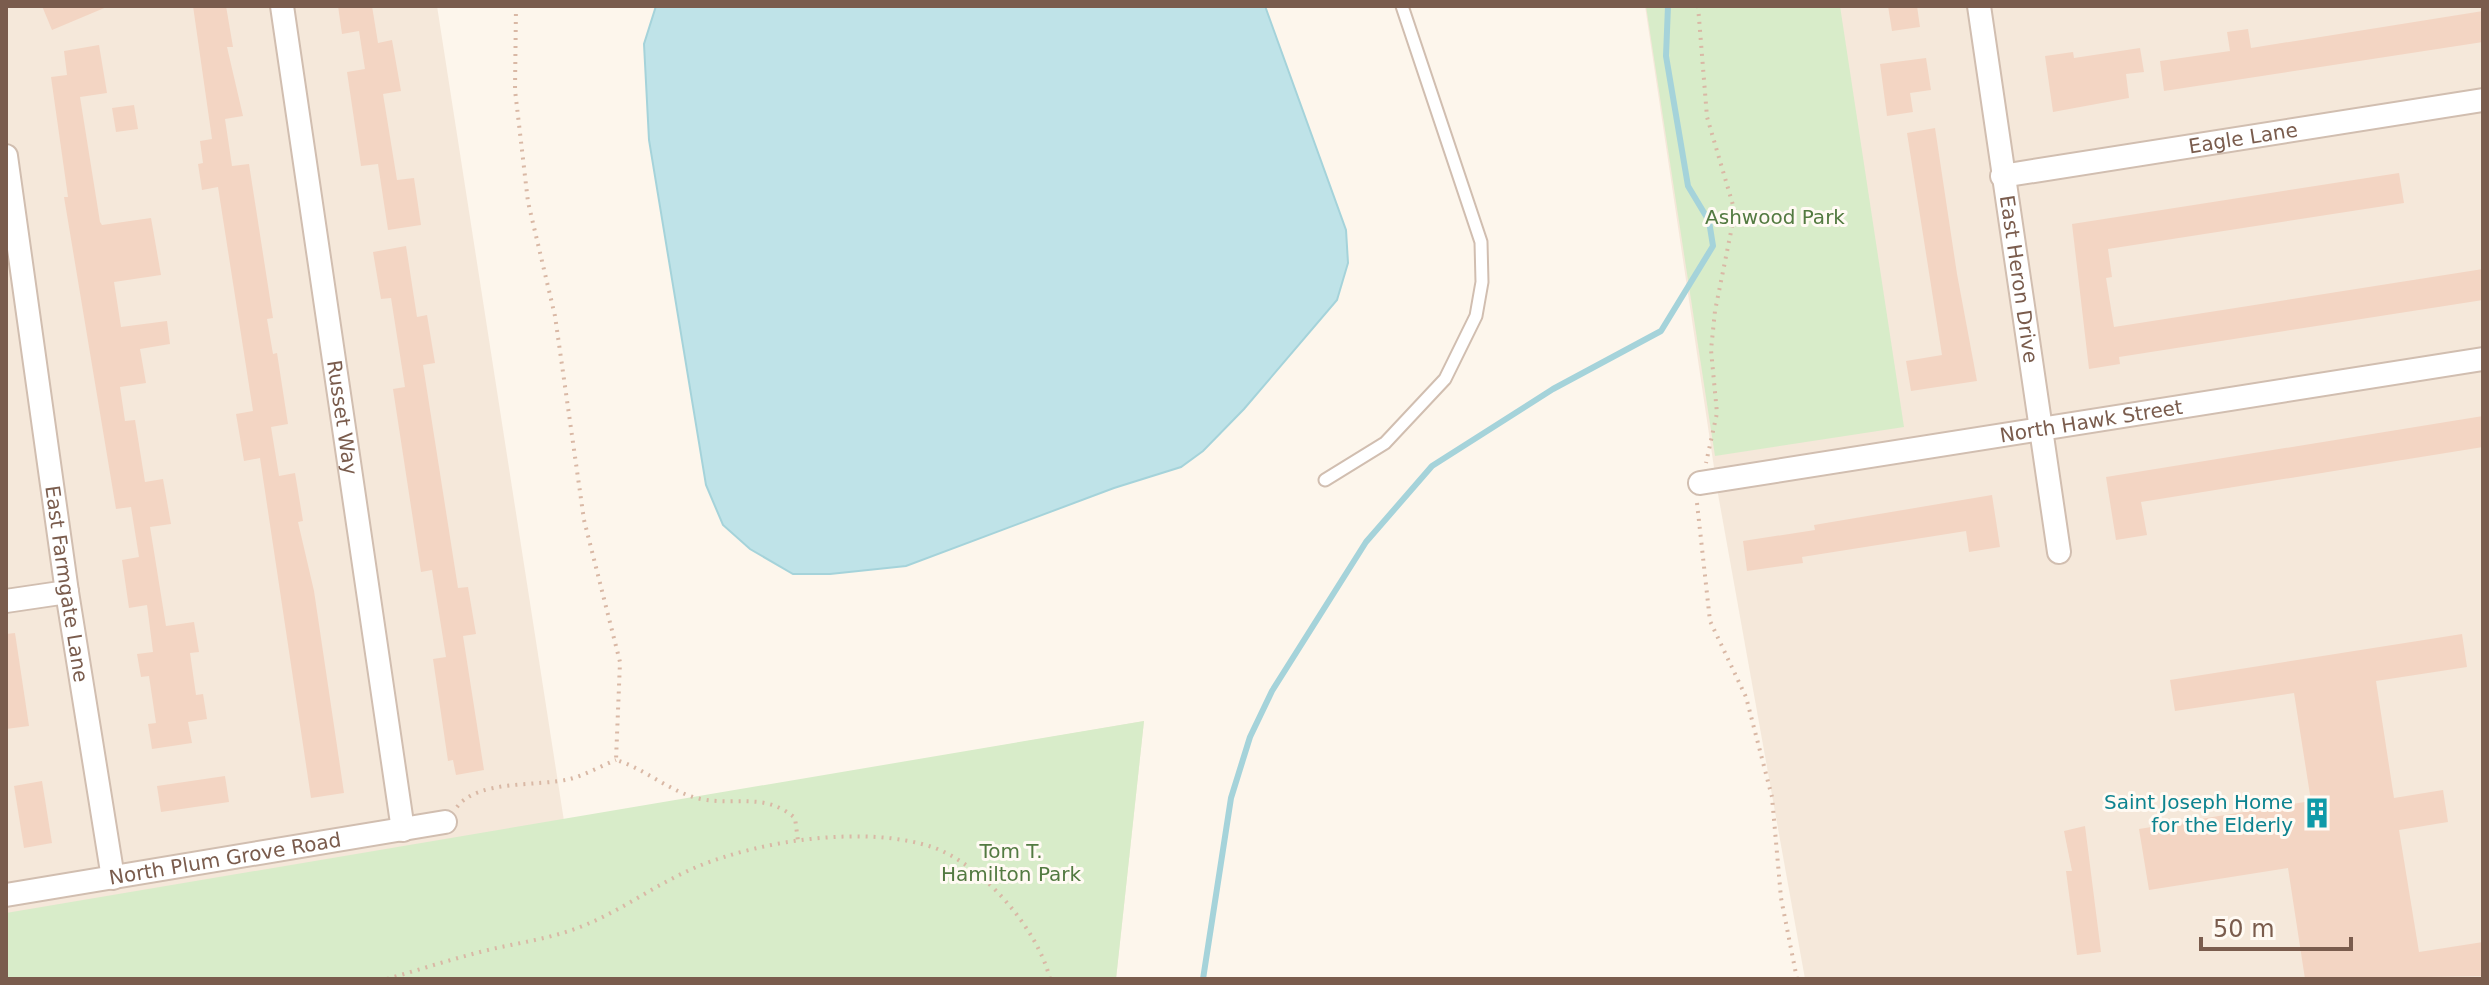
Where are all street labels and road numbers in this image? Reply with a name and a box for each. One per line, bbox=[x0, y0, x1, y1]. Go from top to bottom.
street label: Eagle Lane bbox=[2187, 117, 2299, 158]
street label: East Heron Drive bbox=[1995, 194, 2043, 365]
street label: Russet Way bbox=[322, 359, 363, 477]
street label: North Hawk Street bbox=[1998, 395, 2184, 447]
street label: East Farmgate Lane bbox=[40, 484, 93, 684]
street label: North Plum Grove Road bbox=[107, 827, 343, 890]

